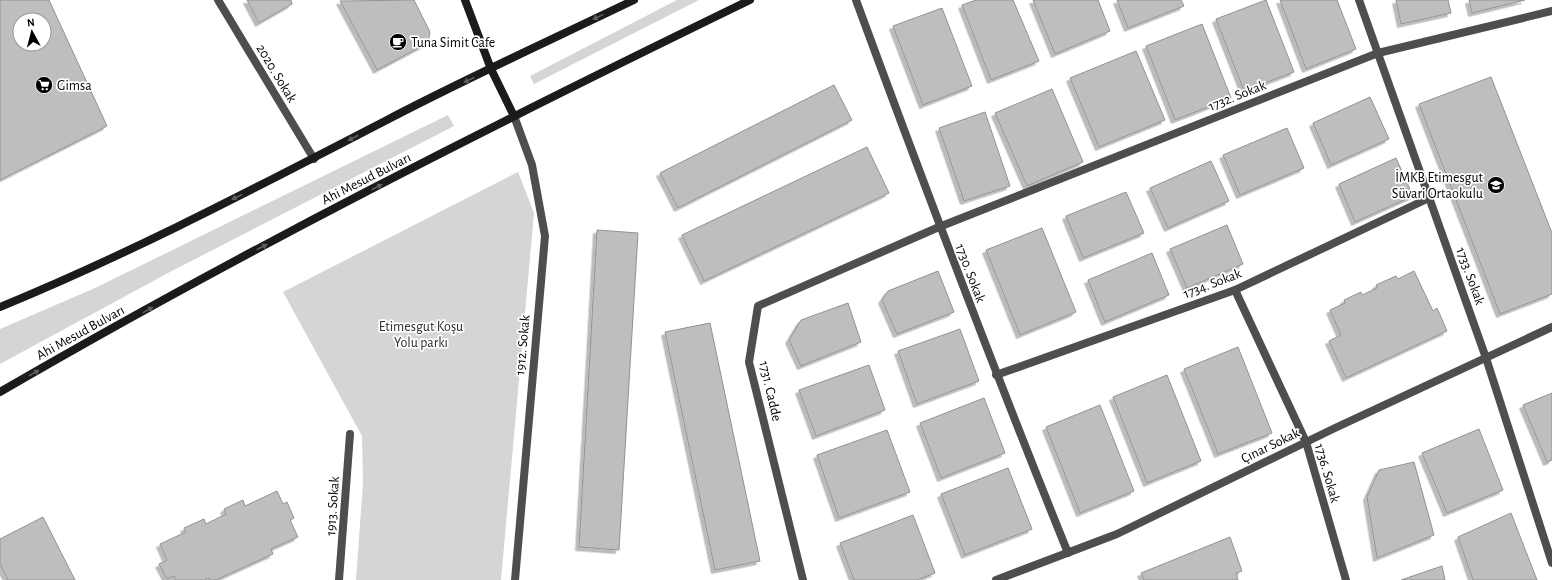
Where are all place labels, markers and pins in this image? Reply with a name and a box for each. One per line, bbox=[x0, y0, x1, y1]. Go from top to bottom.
cafe icon: Tuna Simit Cafe bbox=[388, 32, 408, 52]
place label: Tuna Simit Cafe bbox=[411, 36, 495, 50]
supermarket icon: Gimsa bbox=[34, 75, 54, 95]
place label: Gimsa bbox=[57, 79, 92, 93]
place label: İMKB Etimesgut Süvari Ortaokulu bbox=[1392, 168, 1484, 201]
school or university icon: İMKB Etimesgut Süvari Ortaokulu bbox=[1486, 175, 1506, 195]

